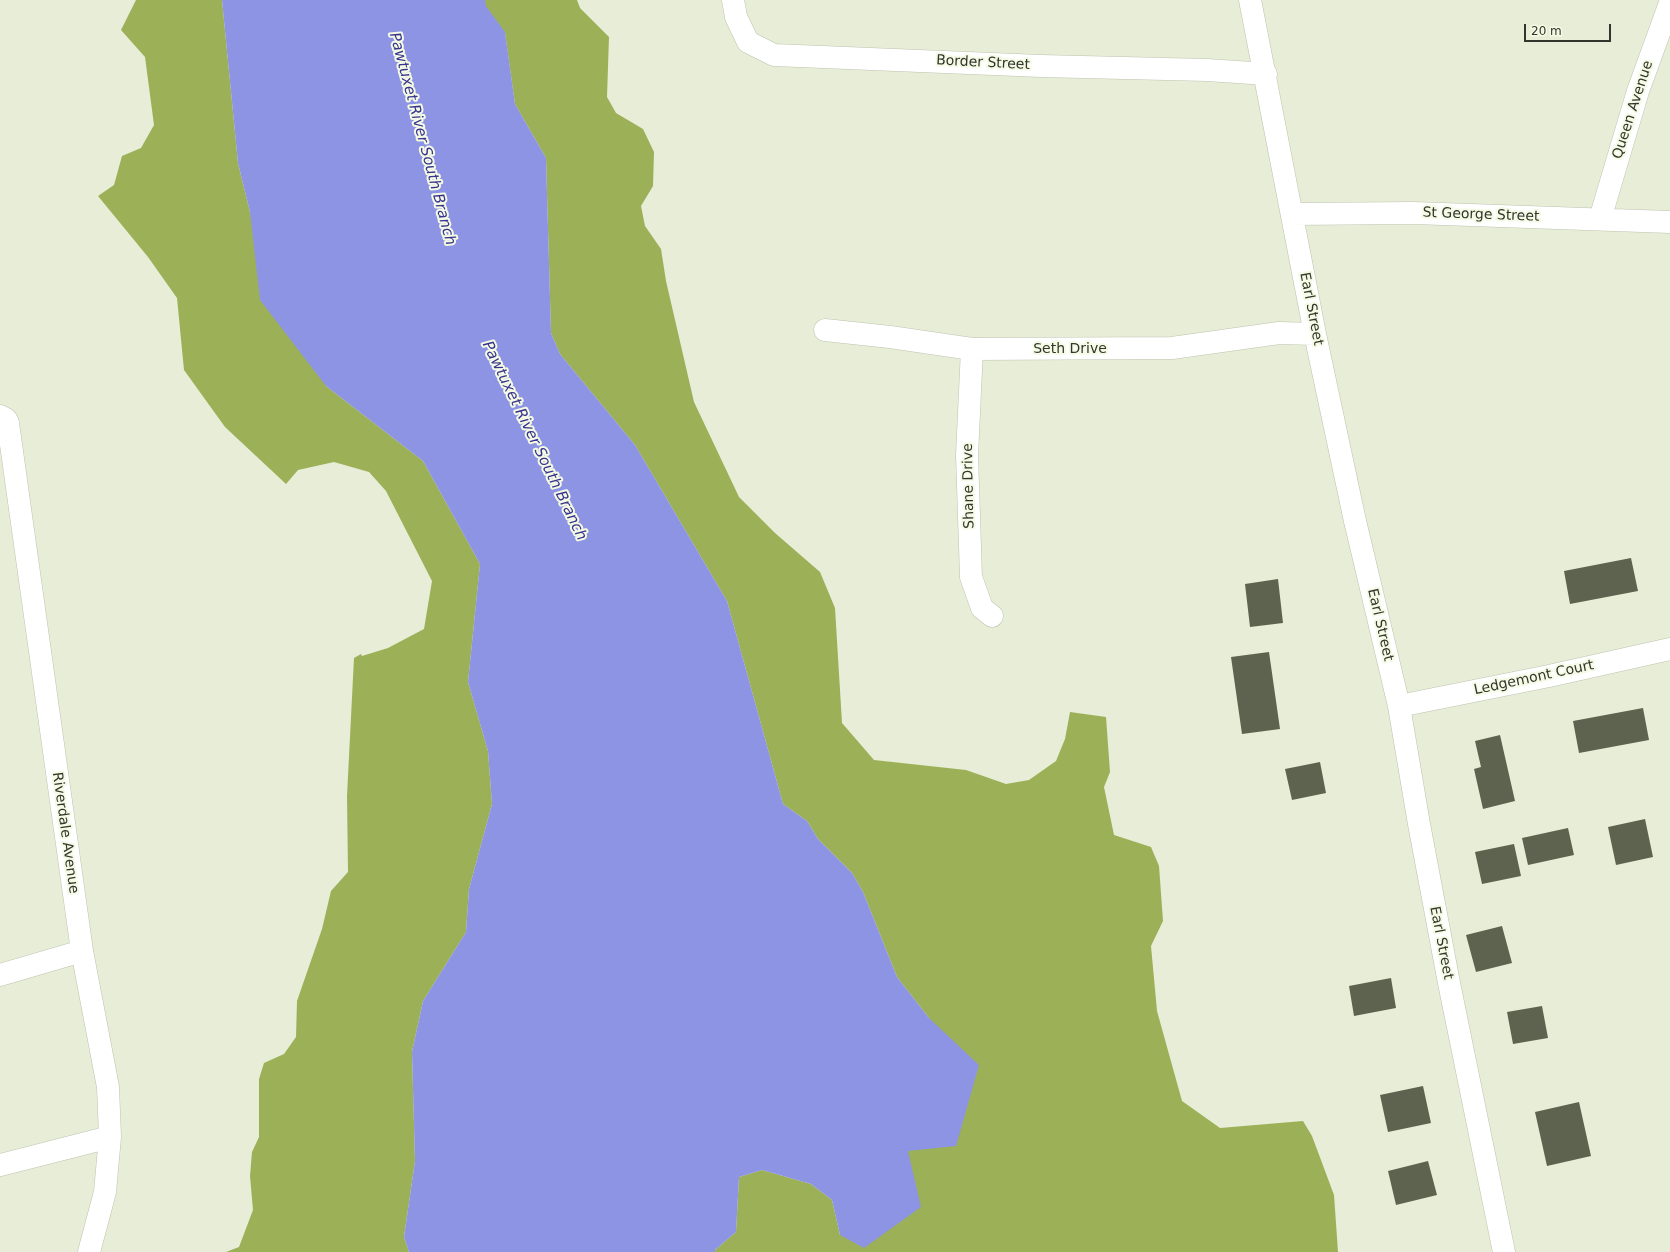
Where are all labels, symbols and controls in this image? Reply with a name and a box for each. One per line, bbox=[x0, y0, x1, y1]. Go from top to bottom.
scale bar bbox=[1526, 16, 1613, 42]
text: 20 m bbox=[1531, 24, 1562, 38]
water label: Pawtuxet River South Branch bbox=[385, 31, 459, 247]
street label: Border Street bbox=[936, 52, 1030, 74]
street label: Queen Avenue bbox=[1609, 59, 1657, 161]
street label: St George Street bbox=[1422, 205, 1540, 225]
street label: Earl Street bbox=[1296, 271, 1326, 347]
water label: Pawtuxet River South Branch bbox=[478, 338, 590, 544]
street label: Seth Drive bbox=[1033, 341, 1107, 357]
street label: Shane Drive bbox=[960, 443, 978, 529]
street label: Earl Street bbox=[1363, 587, 1397, 663]
street label: Ledgemont Court bbox=[1473, 657, 1595, 699]
street label: Riverdale Avenue bbox=[48, 771, 82, 895]
street label: Earl Street bbox=[1426, 905, 1456, 981]

